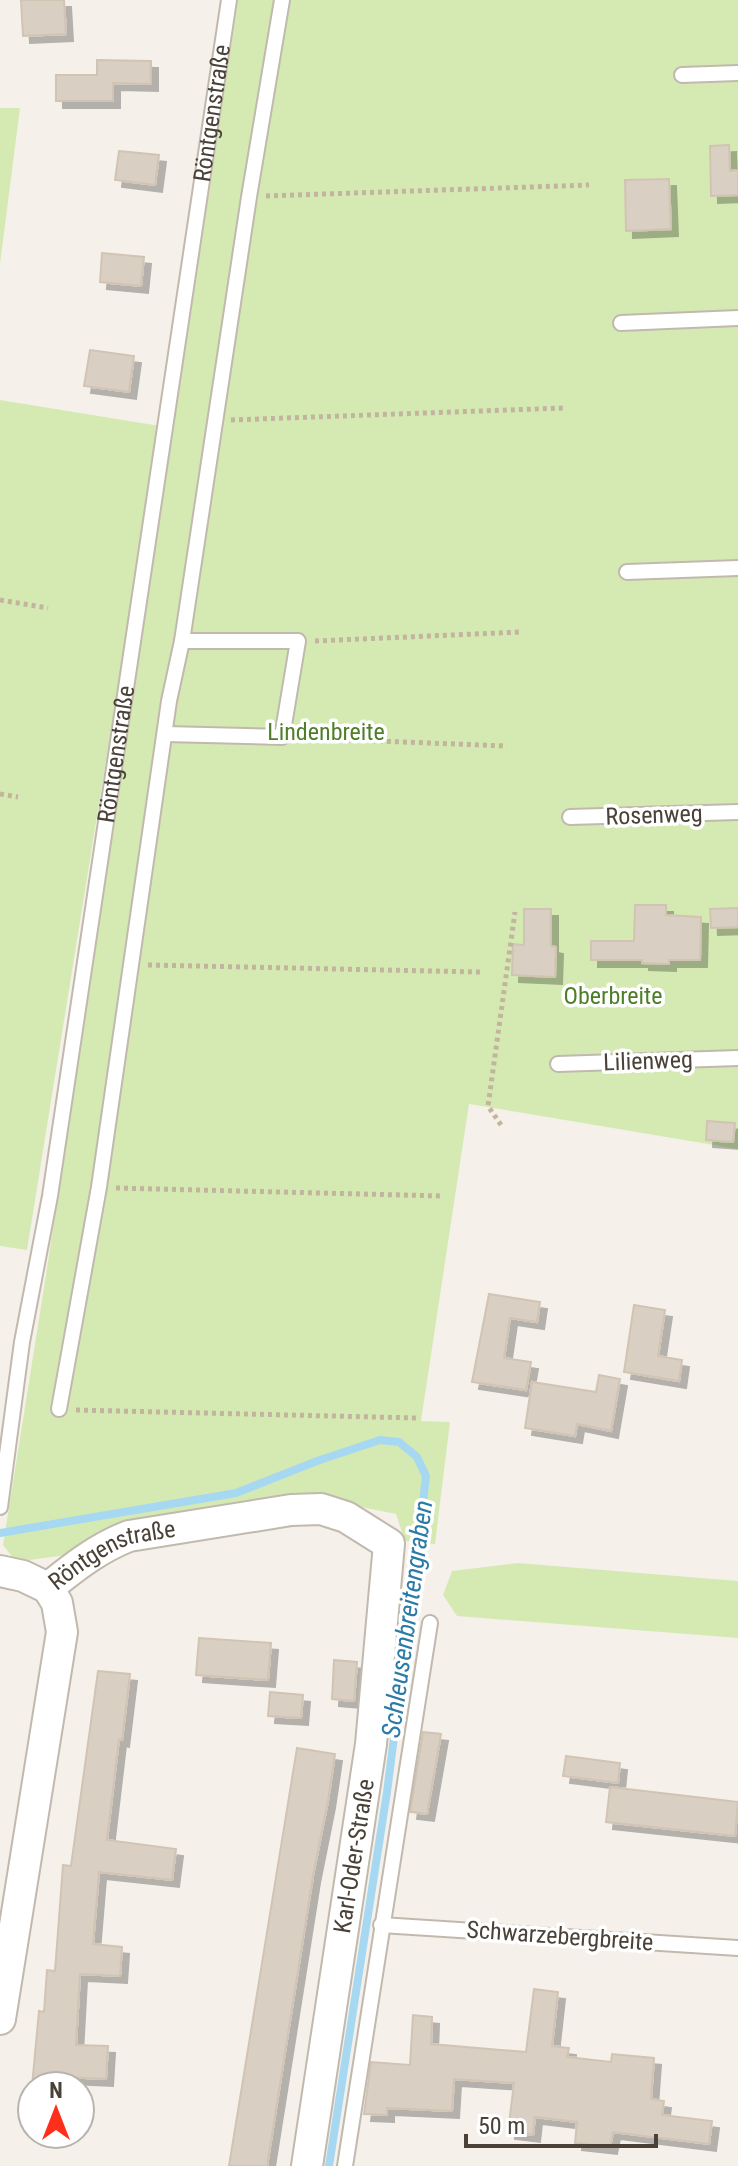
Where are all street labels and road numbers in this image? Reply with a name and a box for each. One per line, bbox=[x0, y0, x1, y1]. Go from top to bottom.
street label: Röntgenstraße bbox=[188, 43, 236, 184]
street label: Röntgenstraße bbox=[92, 684, 140, 825]
street label: Rosenweg bbox=[605, 799, 703, 831]
street label: Lilienweg bbox=[603, 1045, 693, 1077]
street label: Röntgenstraße bbox=[43, 1515, 177, 1596]
street label: Karl-Oder-Straße bbox=[328, 1777, 380, 1935]
street label: Schwarzebergbreite bbox=[466, 1916, 654, 1956]

